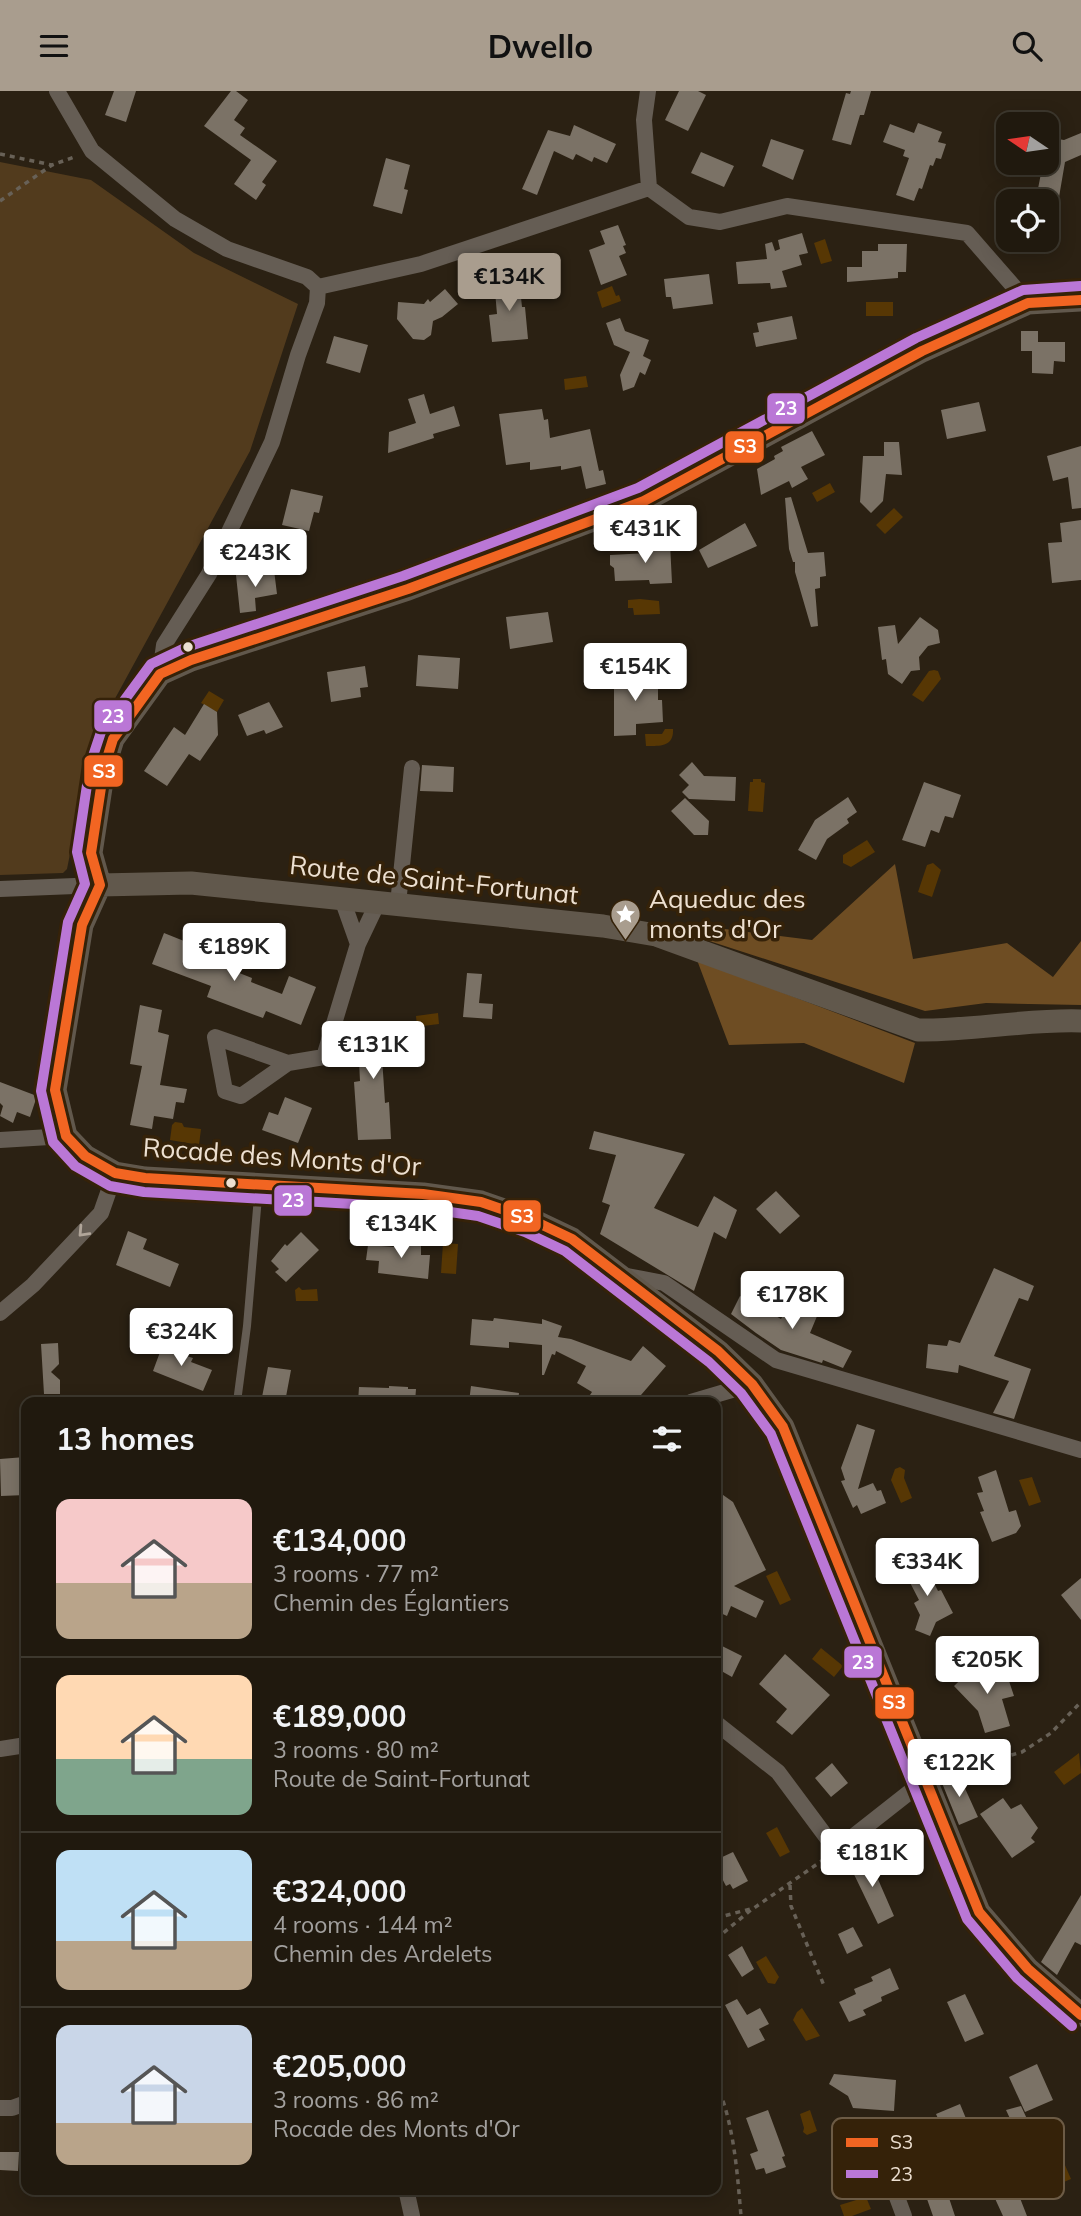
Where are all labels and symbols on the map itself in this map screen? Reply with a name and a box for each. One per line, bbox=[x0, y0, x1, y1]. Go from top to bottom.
north arrow bbox=[996, 112, 1059, 175]
pin: €134K bbox=[460, 253, 558, 313]
line badge: 23 bbox=[766, 392, 806, 425]
text: 23 bbox=[775, 396, 797, 420]
line badge: S3 bbox=[724, 430, 765, 464]
text: S3 bbox=[733, 434, 757, 458]
pin: €431K bbox=[596, 505, 694, 565]
pin: €243K bbox=[206, 529, 304, 589]
unlabelled marker bbox=[181, 640, 195, 654]
pin: €154K bbox=[586, 643, 684, 703]
line badge: 23 bbox=[93, 699, 133, 733]
text: 23 bbox=[102, 704, 124, 728]
line badge: S3 bbox=[83, 754, 124, 788]
text: S3 bbox=[92, 759, 116, 783]
street label: Route de Saint-Fortunat bbox=[288, 848, 580, 911]
place label: Aqueduc des monts d'Or bbox=[649, 882, 806, 945]
place icon: Aqueduc des monts d'Or bbox=[609, 897, 643, 941]
pin: €189K bbox=[185, 923, 283, 983]
pin: €131K bbox=[324, 1021, 422, 1081]
street label: Rocade des Monts d'Or bbox=[142, 1130, 423, 1183]
unlabelled marker bbox=[224, 1176, 238, 1190]
line badge: 23 bbox=[273, 1184, 313, 1217]
text: 23 bbox=[282, 1188, 304, 1212]
line badge: S3 bbox=[502, 1199, 542, 1233]
pin: €134K bbox=[352, 1201, 450, 1260]
text: S3 bbox=[510, 1204, 534, 1228]
one-way arrow bbox=[79, 1224, 92, 1237]
pin: €178K bbox=[743, 1271, 841, 1331]
pin: €324K bbox=[132, 1309, 230, 1368]
pin: €334K bbox=[878, 1539, 976, 1598]
pin: €205K bbox=[938, 1637, 1036, 1696]
line badge: 23 bbox=[843, 1645, 883, 1679]
text: 23 bbox=[852, 1650, 874, 1674]
line badge: S3 bbox=[874, 1686, 915, 1720]
text: S3 bbox=[882, 1690, 906, 1714]
pin: €122K bbox=[910, 1739, 1008, 1799]
pin: €181K bbox=[823, 1829, 921, 1889]
legend bbox=[832, 2118, 1064, 2199]
text: S3 bbox=[890, 2130, 913, 2154]
text: 23 bbox=[890, 2162, 913, 2186]

